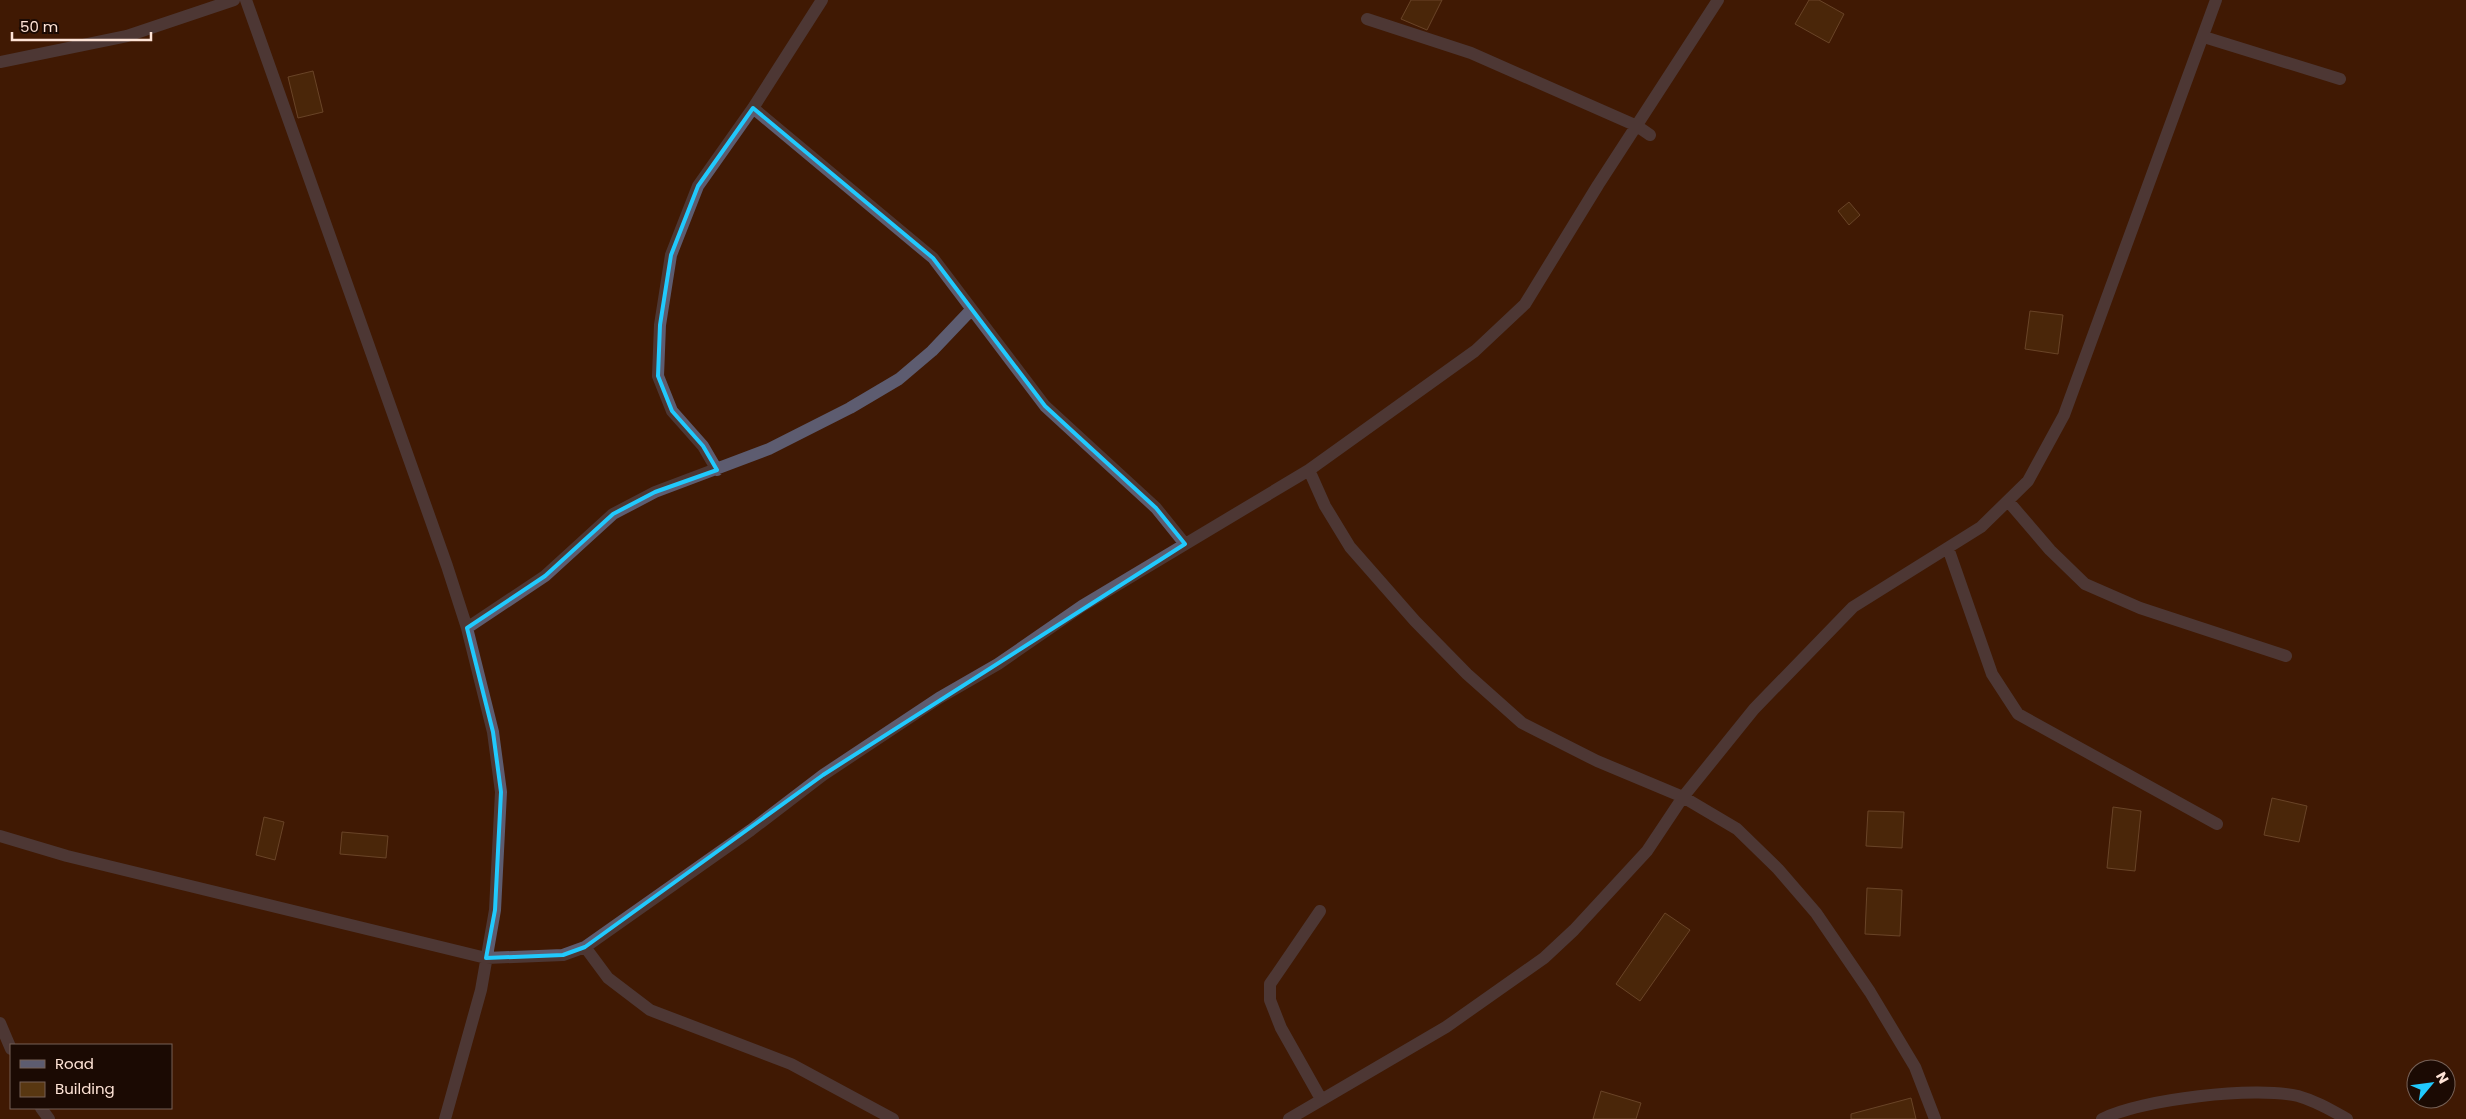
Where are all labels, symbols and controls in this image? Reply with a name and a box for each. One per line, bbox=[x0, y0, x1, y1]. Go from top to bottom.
scale bar bbox=[12, 10, 151, 42]
text: 50 m bbox=[20, 16, 58, 37]
legend bbox=[10, 1044, 172, 1109]
text: Road bbox=[55, 1053, 94, 1074]
north arrow bbox=[2406, 1059, 2456, 1109]
text: N bbox=[2431, 1068, 2454, 1087]
text: Building bbox=[55, 1078, 115, 1099]

